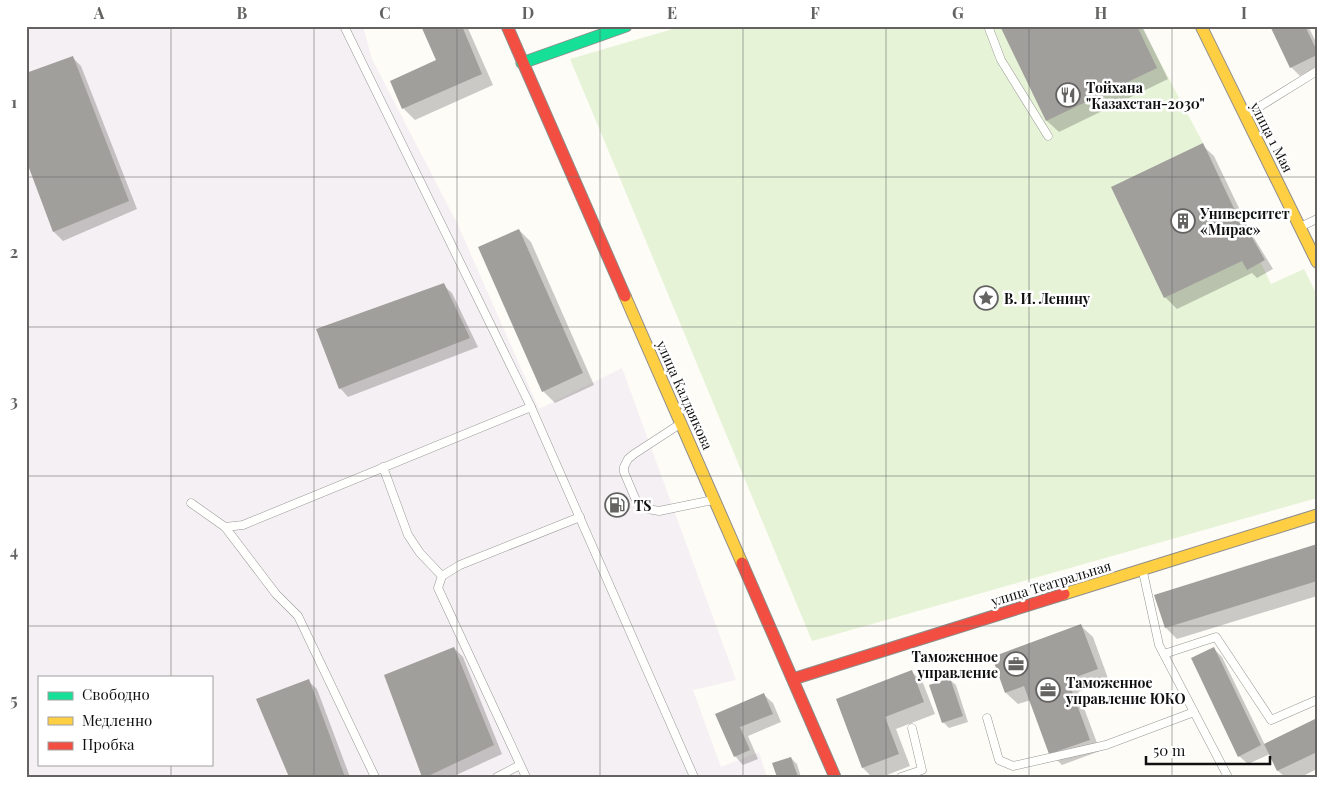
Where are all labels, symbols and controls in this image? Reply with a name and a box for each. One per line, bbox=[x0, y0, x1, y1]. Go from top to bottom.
text: A bbox=[93, 2, 105, 23]
text: B bbox=[237, 2, 248, 23]
text: C bbox=[379, 2, 391, 23]
text: D bbox=[522, 2, 534, 23]
text: E bbox=[667, 2, 677, 23]
text: F bbox=[810, 2, 820, 23]
text: G bbox=[952, 2, 964, 23]
text: H bbox=[1095, 2, 1108, 23]
text: I bbox=[1241, 2, 1247, 23]
place label: Тойхана "Казахстан-2030" bbox=[1086, 78, 1205, 113]
restaurant icon: Тойхана "Казахстан-2030" bbox=[1055, 82, 1081, 108]
text: 1 bbox=[11, 91, 17, 112]
street label: улица 1 Мая bbox=[1246, 98, 1298, 176]
place label: Университет «Мирас» bbox=[1199, 204, 1290, 239]
building icon: Университет «Мирас» bbox=[1170, 208, 1196, 234]
text: 2 bbox=[10, 241, 18, 262]
place icon: В. И. Ленину bbox=[973, 285, 999, 311]
place label: В. И. Ленину bbox=[1004, 289, 1091, 308]
street label: улица Калдаякова bbox=[652, 337, 718, 453]
text: 3 bbox=[10, 390, 18, 411]
fuel station icon: TS bbox=[604, 492, 630, 518]
place label: TS bbox=[634, 496, 652, 515]
text: 4 bbox=[10, 540, 18, 561]
street label: улица Театральная bbox=[988, 556, 1114, 611]
place label: Таможенное управление bbox=[911, 647, 998, 682]
office icon: Таможенное управление bbox=[1003, 651, 1029, 677]
place label: Таможенное управление ЮКО bbox=[1065, 673, 1186, 708]
legend bbox=[38, 676, 212, 766]
office icon: Таможенное управление ЮКО bbox=[1035, 677, 1061, 703]
text: Свободно bbox=[82, 684, 150, 704]
text: 5 bbox=[10, 689, 18, 710]
text: Медленно bbox=[82, 710, 152, 730]
scale bar bbox=[1146, 733, 1269, 765]
text: Пробка bbox=[82, 734, 135, 754]
text: 50 m bbox=[1153, 740, 1186, 760]

